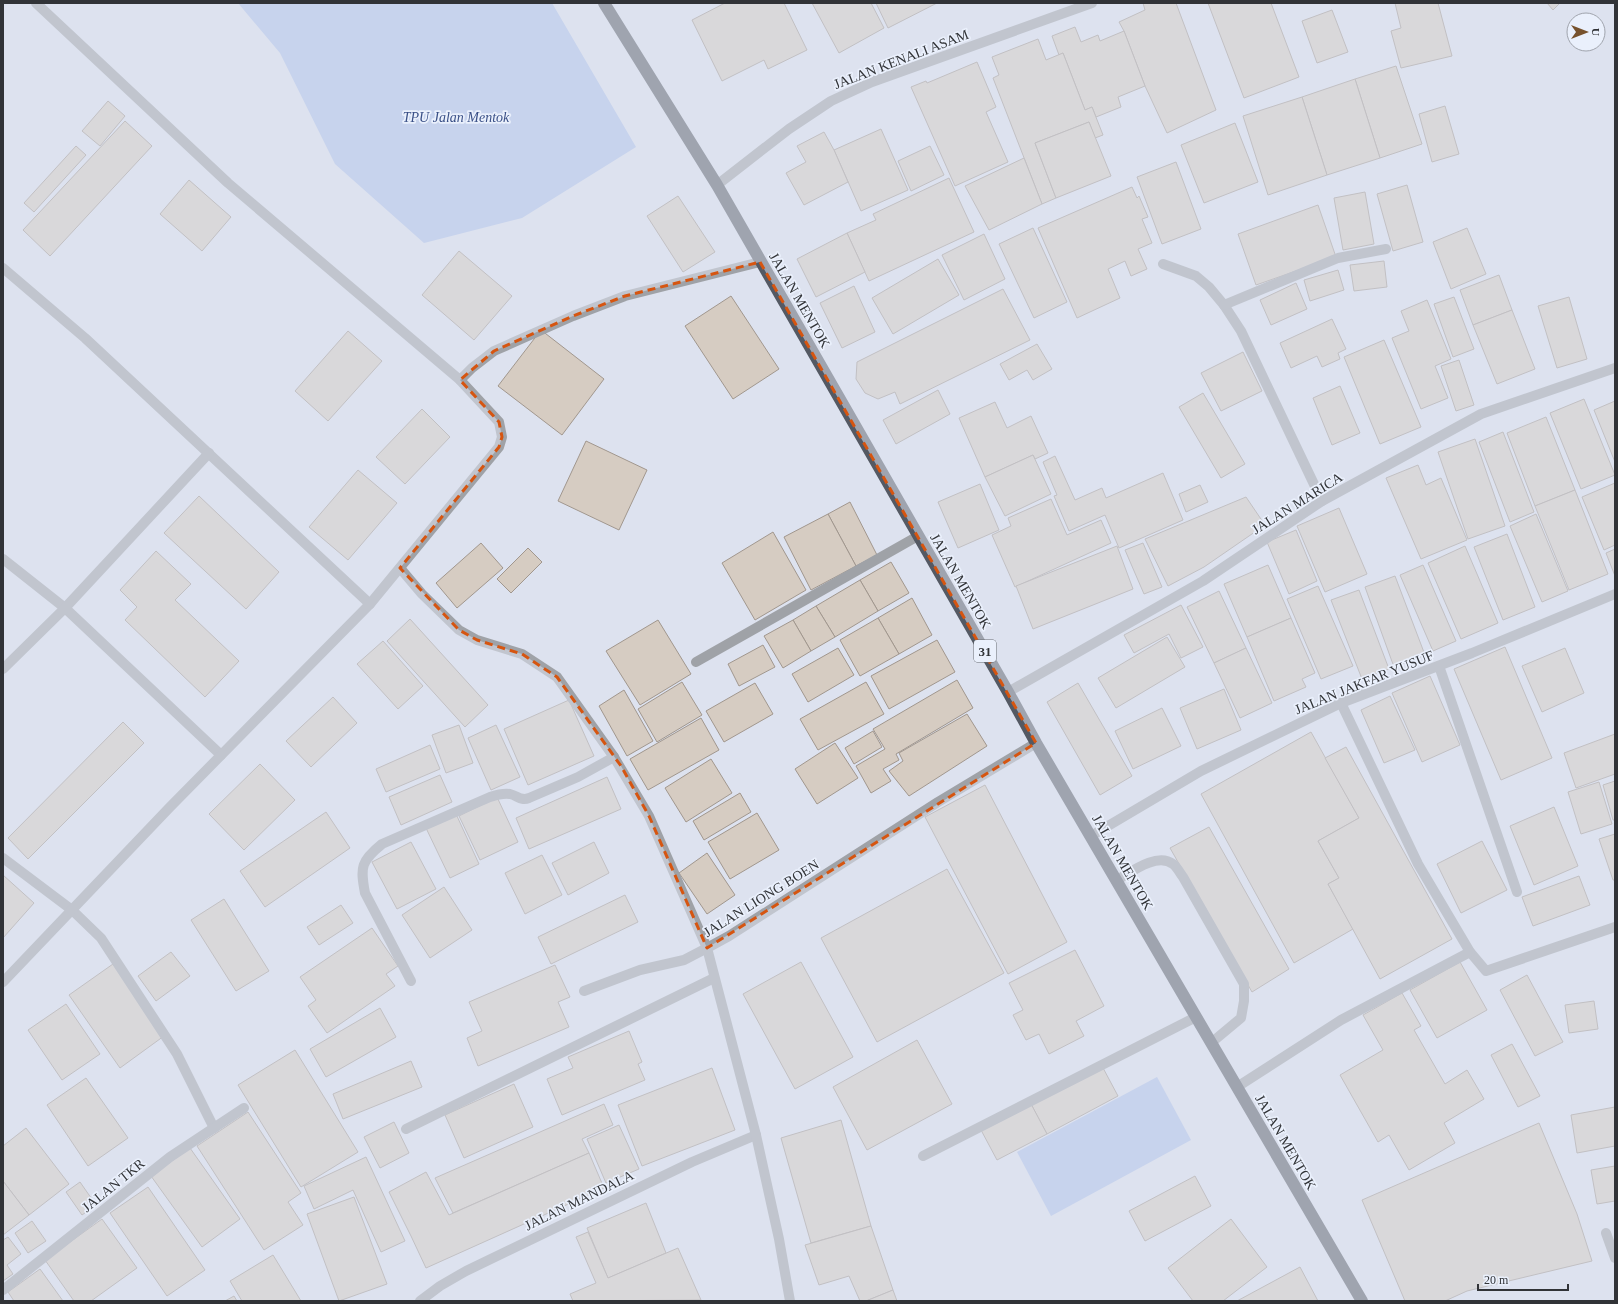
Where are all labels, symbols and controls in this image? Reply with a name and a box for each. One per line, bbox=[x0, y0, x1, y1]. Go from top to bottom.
north arrow bbox=[1566, 12, 1606, 52]
street label: JALAN KENALI ASAM bbox=[832, 27, 971, 92]
text: U bbox=[1590, 28, 1602, 36]
park label: TPU Jalan Mentok bbox=[403, 110, 510, 125]
street label: JALAN MENTOK bbox=[766, 250, 833, 351]
street label: JALAN MARICA bbox=[1249, 469, 1346, 537]
street label: JALAN MENTOK bbox=[927, 531, 994, 632]
road number: 31 bbox=[974, 640, 996, 662]
street label: JALAN JAKFAR YUSUF bbox=[1292, 648, 1436, 717]
street label: JALAN MENTOK bbox=[1089, 812, 1156, 913]
street label: JALAN LIONG BOEN bbox=[701, 857, 822, 940]
street label: JALAN MENTOK bbox=[1252, 1092, 1319, 1193]
street label: JALAN TKR bbox=[79, 1155, 148, 1215]
street label: JALAN MANDALA bbox=[522, 1167, 637, 1233]
scale bar bbox=[1478, 1266, 1568, 1292]
text: 20 m bbox=[1484, 1273, 1509, 1287]

